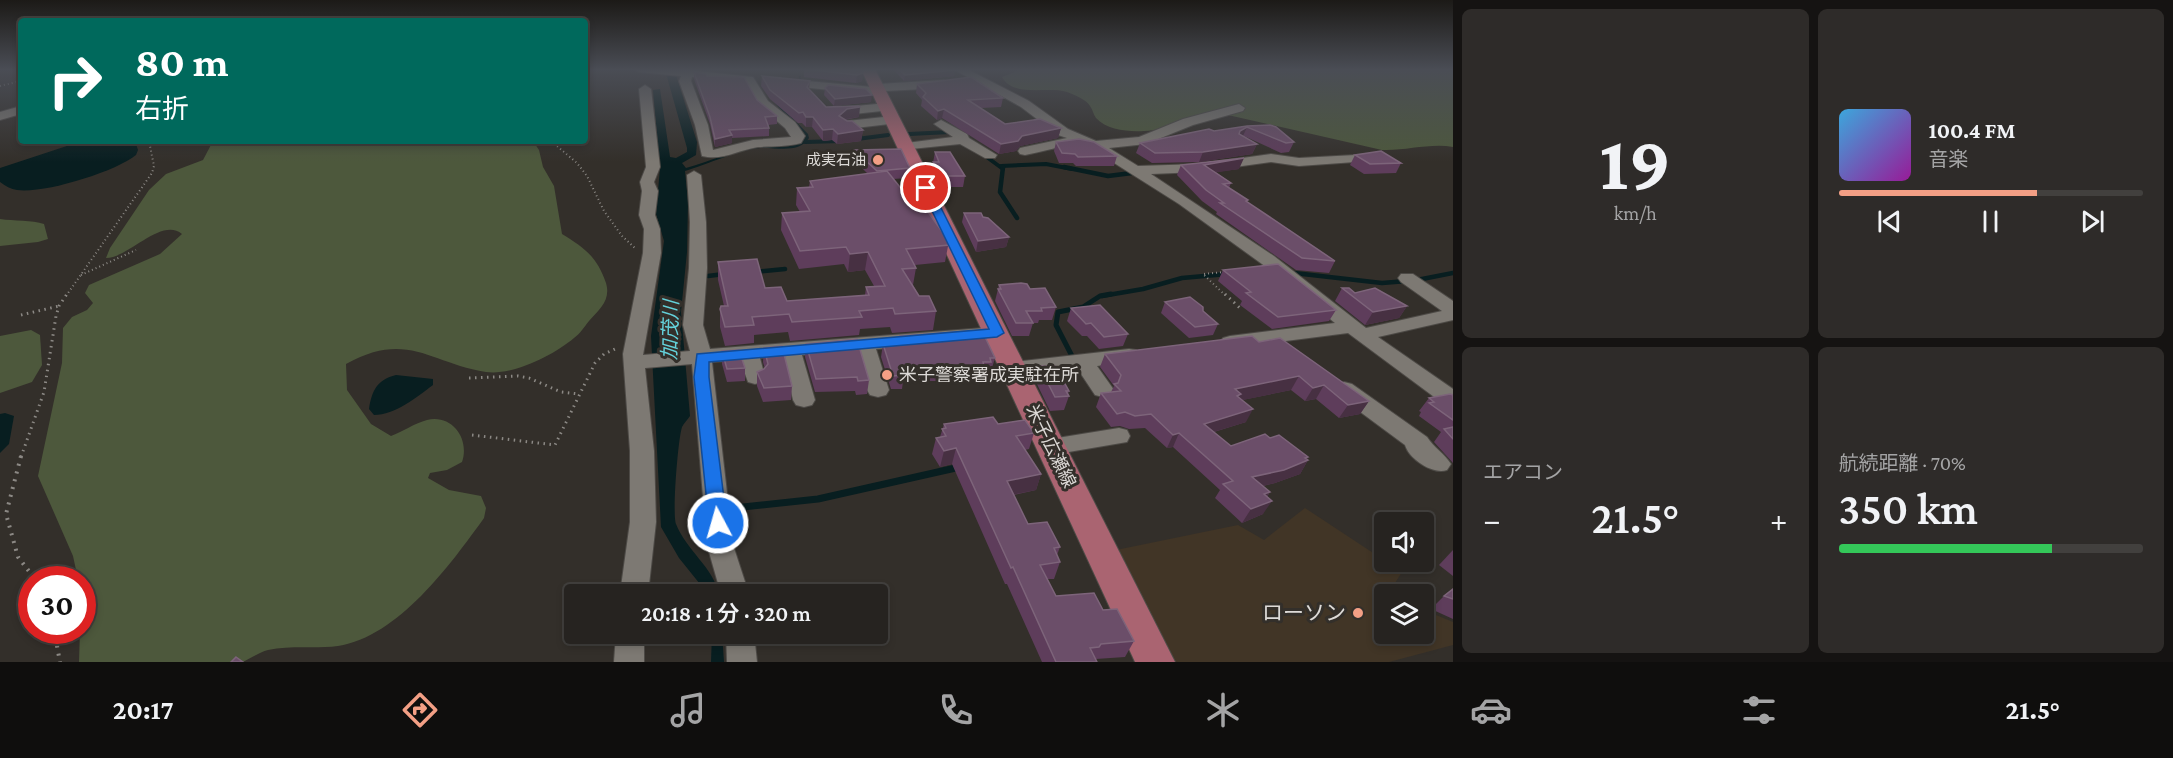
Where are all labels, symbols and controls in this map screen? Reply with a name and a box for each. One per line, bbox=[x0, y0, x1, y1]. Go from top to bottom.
text: 80 m bbox=[135, 38, 229, 85]
icon: right bbox=[36, 42, 114, 120]
text: 右折 bbox=[135, 94, 189, 124]
text: 100.4 FM bbox=[1929, 118, 2016, 143]
text: 19 bbox=[1599, 119, 1671, 206]
text: 音楽 bbox=[1929, 148, 1969, 170]
place label: 成実石油 bbox=[806, 152, 866, 168]
marker: 成実石油 bbox=[871, 153, 885, 167]
pin bbox=[900, 162, 951, 213]
icon: arrive bbox=[909, 171, 942, 204]
text: km/h bbox=[1614, 202, 1657, 224]
icon: previous bbox=[1873, 205, 1906, 238]
icon: pause bbox=[1974, 205, 2007, 238]
icon: next bbox=[2076, 205, 2109, 238]
water label: 加茂川 bbox=[658, 298, 682, 360]
place label: 米子警察署成実駐在所 bbox=[899, 365, 1079, 385]
marker: 米子警察署成実駐在所 bbox=[880, 368, 894, 382]
street label: 米子広瀬線 bbox=[1022, 401, 1080, 491]
text: 航続距離 · 70% bbox=[1839, 452, 1966, 474]
text: エアコン bbox=[1483, 461, 1563, 483]
text: 350 km bbox=[1839, 484, 1978, 534]
position arrow bbox=[686, 491, 750, 555]
text: 21.5° bbox=[1591, 493, 1679, 543]
text: − bbox=[1483, 501, 1500, 538]
text: + bbox=[1770, 501, 1788, 538]
map controls bbox=[1374, 512, 1434, 644]
button: sound bbox=[1374, 512, 1434, 572]
speed limit sign: 30 bbox=[18, 566, 96, 644]
button: layers bbox=[1374, 584, 1434, 644]
text: 20:18 · 1 分 · 320 m bbox=[641, 601, 811, 626]
place label: ローソン bbox=[1262, 601, 1346, 625]
marker: ローソン bbox=[1351, 606, 1365, 620]
icon: directions bbox=[399, 689, 441, 731]
icon: music bbox=[667, 689, 709, 731]
icon: phone bbox=[935, 689, 977, 731]
icon: climate bbox=[1202, 689, 1244, 731]
icon: car bbox=[1470, 689, 1512, 731]
icon: filters bbox=[1738, 689, 1780, 731]
text: 20:17 bbox=[113, 695, 174, 725]
text: 21.5° bbox=[2006, 695, 2060, 725]

